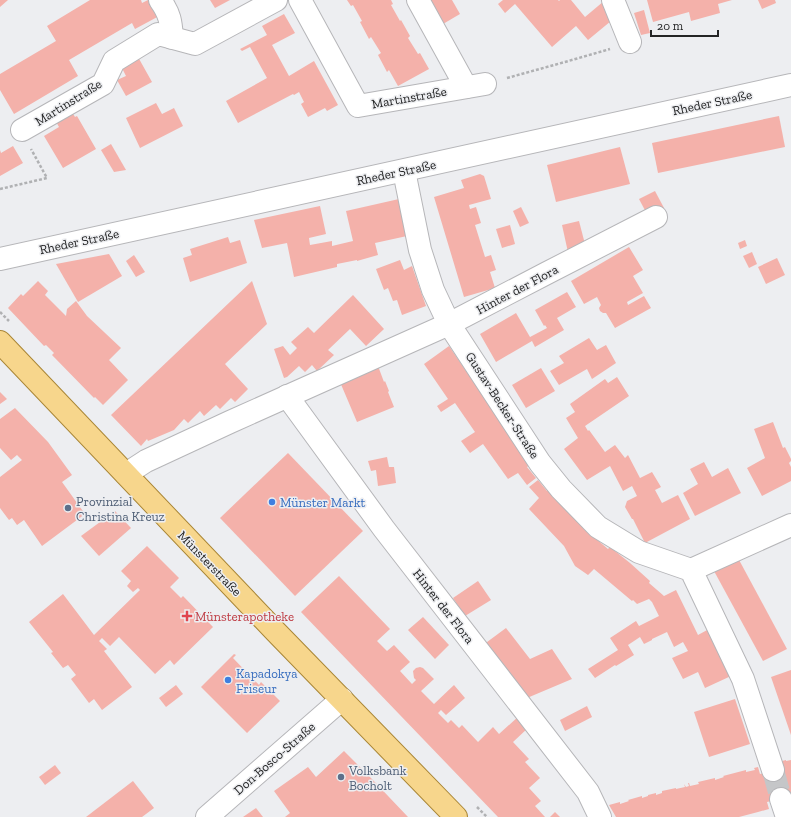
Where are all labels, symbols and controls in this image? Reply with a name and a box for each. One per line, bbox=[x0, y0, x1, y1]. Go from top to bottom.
scale bar bbox=[651, 12, 718, 38]
text: 20 m bbox=[657, 19, 684, 33]
street label: Martinstraße bbox=[32, 76, 104, 129]
street label: Martinstraße bbox=[370, 84, 448, 111]
street label: Rheder Straße bbox=[671, 87, 753, 118]
street label: Rheder Straße bbox=[355, 157, 437, 188]
street label: Rheder Straße bbox=[38, 226, 120, 257]
street label: Hinter der Flora bbox=[474, 261, 561, 317]
street label: Gustav-Becker-Straße bbox=[463, 349, 543, 461]
place label: Provinzial Christina Kreuz bbox=[76, 494, 165, 524]
place label: Münster Markt bbox=[280, 495, 366, 510]
marker: Münster Markt bbox=[267, 497, 277, 507]
marker: Provinzial Christina Kreuz bbox=[63, 503, 73, 513]
street label: Münsterstraße bbox=[175, 528, 245, 599]
street label: Hinter der Flora bbox=[410, 566, 478, 647]
place label: Münsterapotheke bbox=[195, 609, 294, 624]
marker: Münsterapotheke bbox=[182, 611, 192, 621]
place label: Kapadokya Friseur bbox=[236, 666, 298, 696]
marker: Kapadokya Friseur bbox=[223, 675, 233, 685]
street label: Don-Bosco-Straße bbox=[231, 719, 318, 798]
place label: Volksbank Bocholt bbox=[348, 763, 407, 793]
marker: Volksbank Bocholt bbox=[336, 772, 346, 782]

